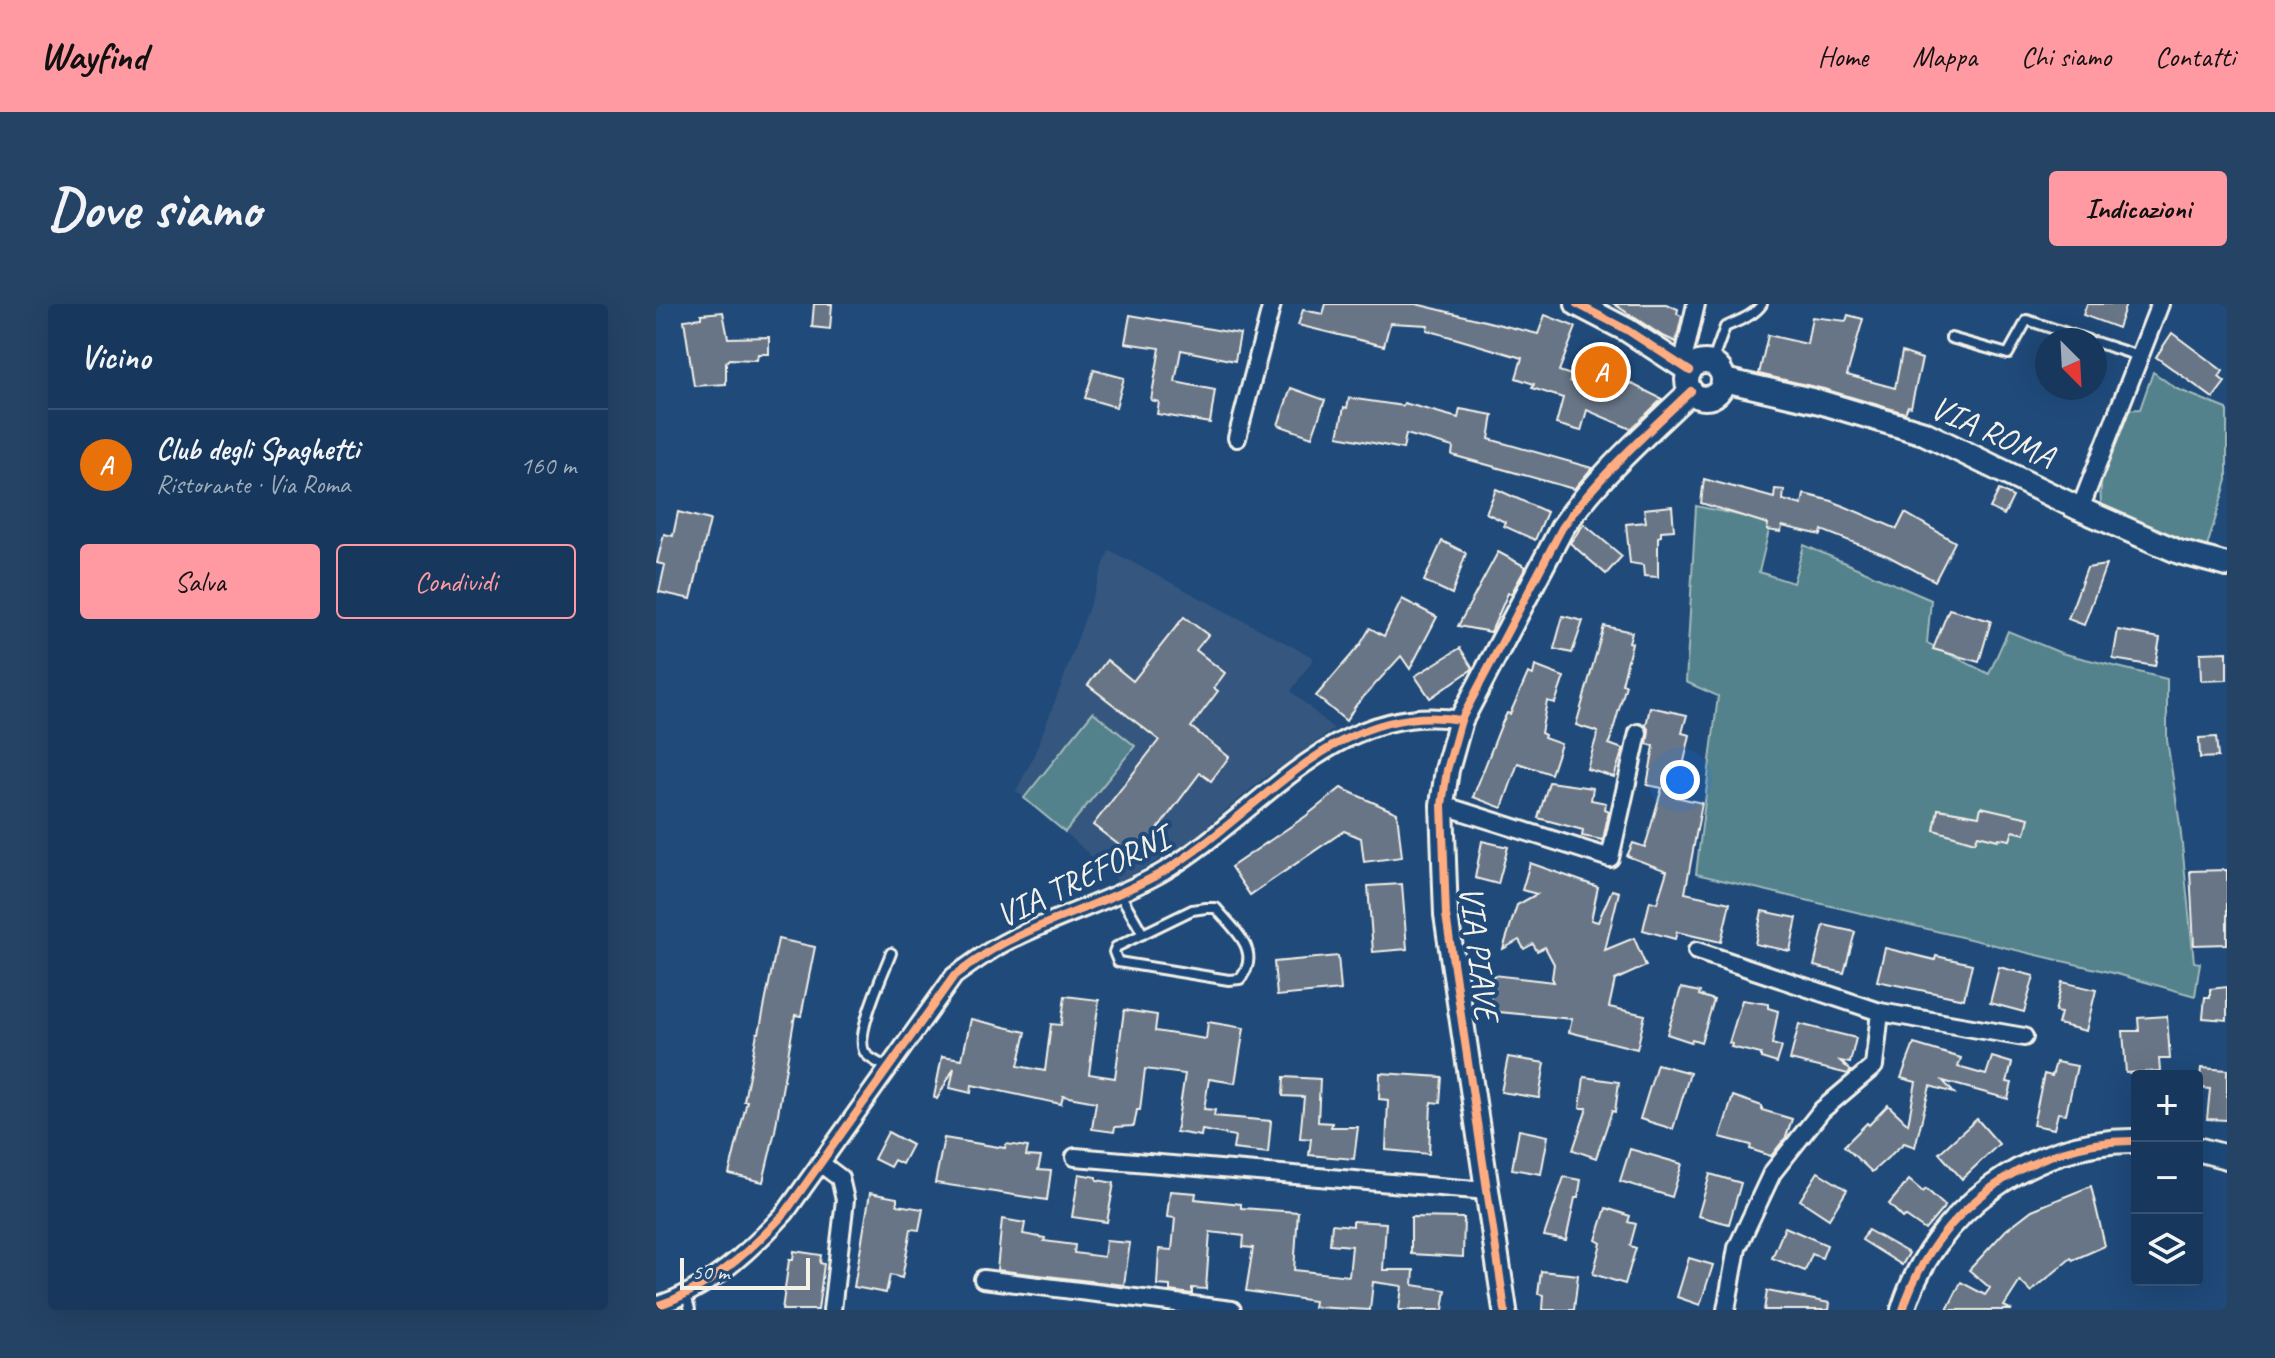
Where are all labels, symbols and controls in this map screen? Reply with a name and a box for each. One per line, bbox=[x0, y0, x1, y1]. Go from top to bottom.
text: Wayfind bbox=[40, 33, 147, 80]
text: Home bbox=[1818, 39, 1868, 74]
text: Mappa bbox=[1912, 39, 1977, 74]
text: Chi siamo bbox=[2021, 39, 2111, 74]
text: Contatti bbox=[2155, 39, 2235, 74]
button: Indicazioni bbox=[2049, 171, 2227, 246]
text: Dove siamo bbox=[48, 173, 260, 244]
north arrow bbox=[2035, 328, 2107, 400]
text: Vicino bbox=[80, 335, 150, 378]
pin: A bbox=[1575, 342, 1627, 402]
street label: VIA ROMA bbox=[1924, 385, 2063, 479]
text: Club degli Spaghetti bbox=[156, 430, 359, 468]
text: A bbox=[99, 449, 113, 482]
text: 160 m bbox=[520, 449, 576, 482]
text: Ristorante · Via Roma bbox=[156, 468, 350, 501]
button: Salva bbox=[80, 544, 320, 619]
button: Condividi bbox=[336, 544, 576, 619]
your location bbox=[1660, 760, 1700, 800]
street label: VIA TREFORNI bbox=[989, 813, 1183, 937]
street label: VIA PIAVE bbox=[1450, 883, 1510, 1027]
map controls bbox=[2131, 1070, 2203, 1286]
button: + bbox=[2131, 1070, 2203, 1142]
button: − bbox=[2131, 1142, 2203, 1214]
button: layers bbox=[2131, 1214, 2203, 1286]
scale bar bbox=[680, 1254, 810, 1290]
text: 50 m bbox=[692, 1258, 729, 1286]

